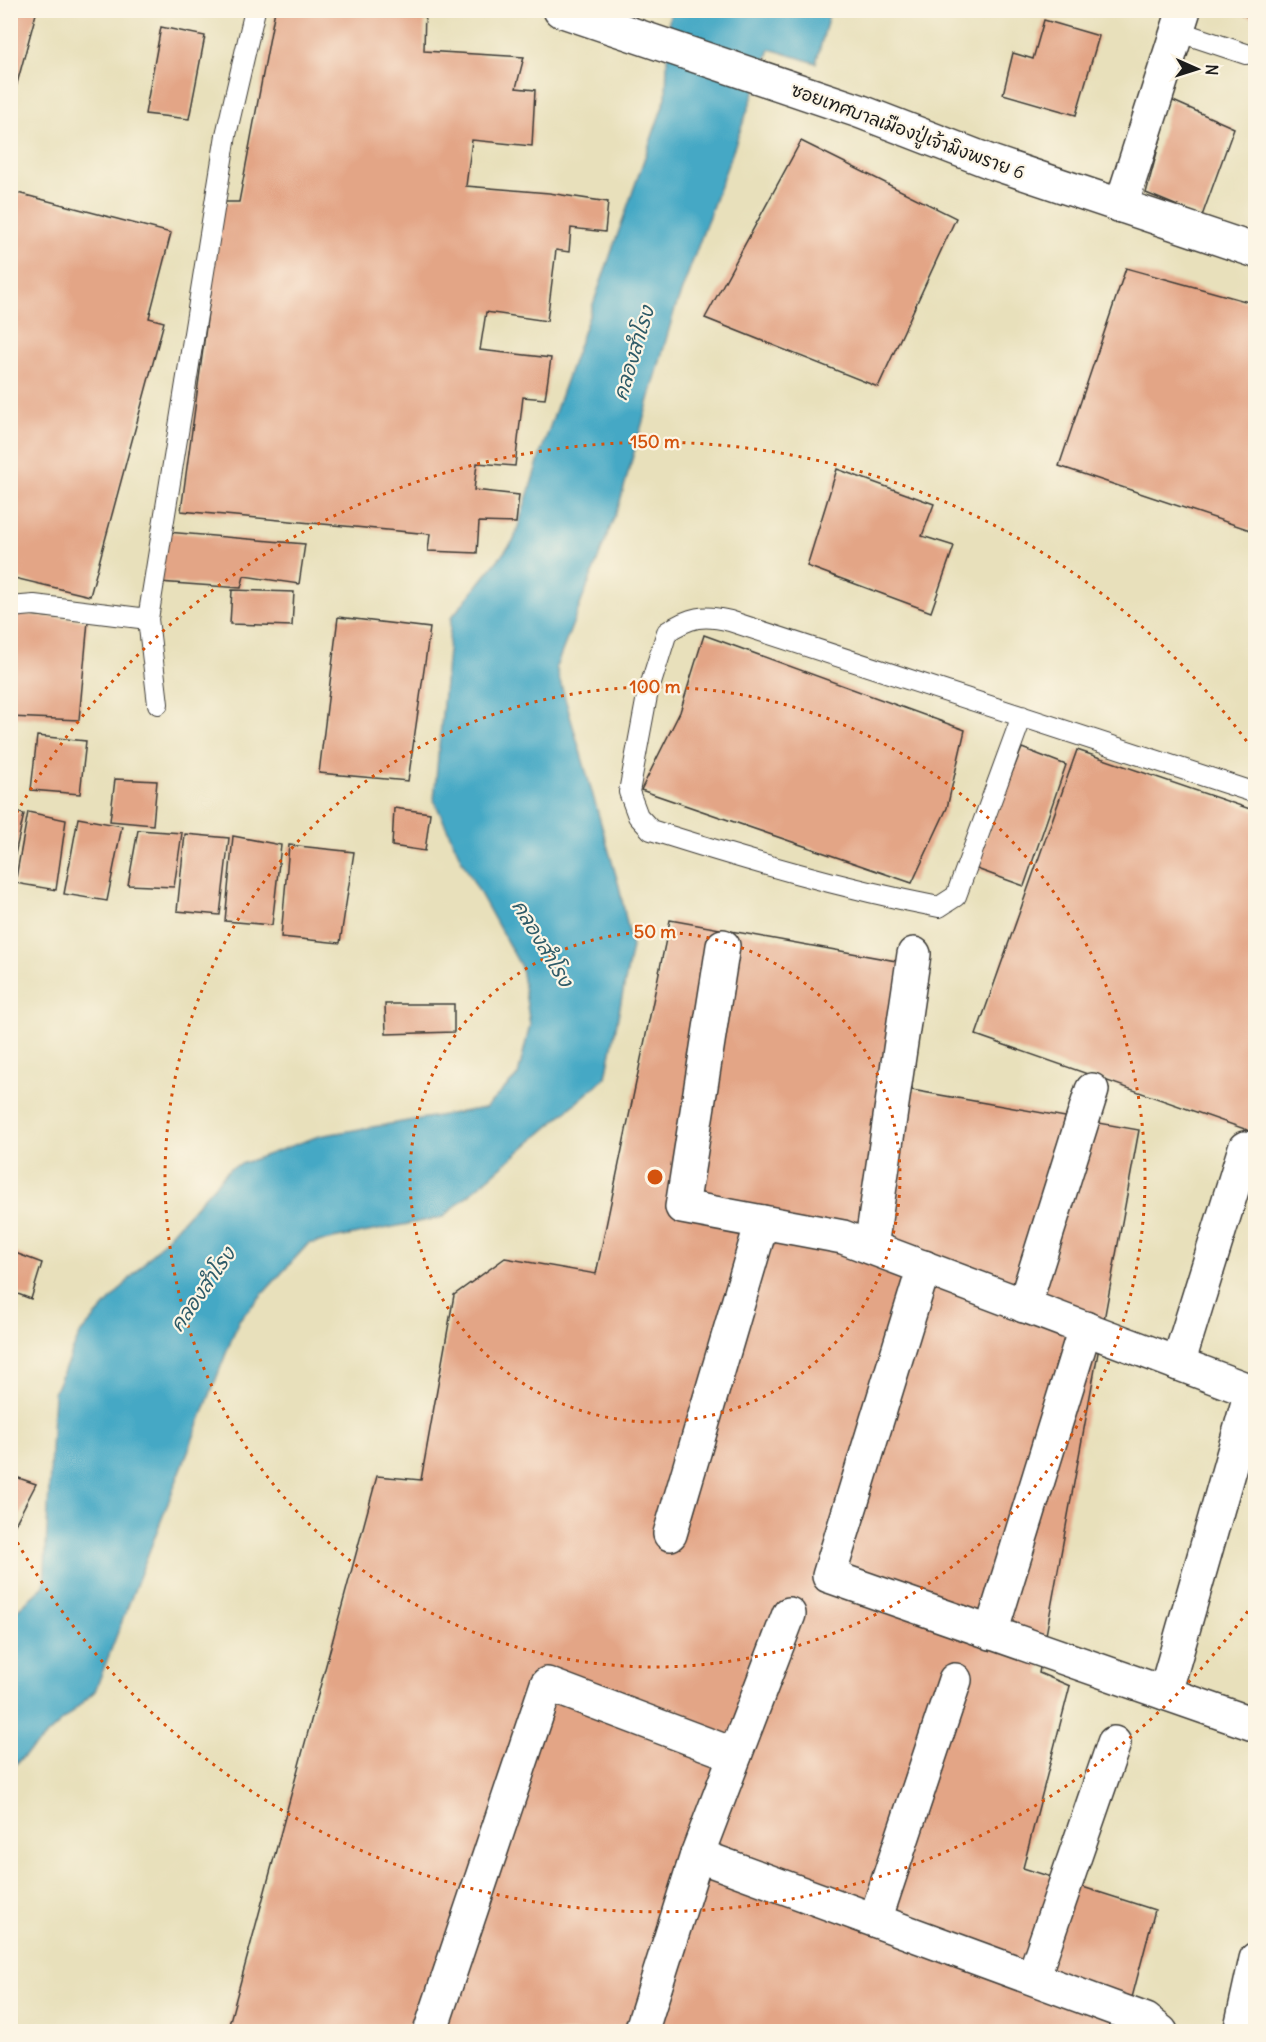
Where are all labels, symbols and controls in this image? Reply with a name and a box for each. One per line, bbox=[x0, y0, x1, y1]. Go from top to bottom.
north arrow bbox=[1167, 39, 1227, 99]
text: N bbox=[1202, 64, 1222, 76]
street label: ซอยเทศบาลเมืองปู่เจ้ามิงพราย 6 bbox=[787, 78, 1028, 187]
water label: คลองสำโรง bbox=[607, 301, 660, 403]
text: 150 m bbox=[630, 430, 680, 453]
text: 100 m bbox=[630, 675, 681, 698]
water label: คลองสำโรง bbox=[507, 895, 579, 992]
text: 50 m bbox=[634, 920, 676, 943]
centre of rings bbox=[645, 1167, 665, 1187]
water label: คลองสำโรง bbox=[164, 1241, 241, 1336]

